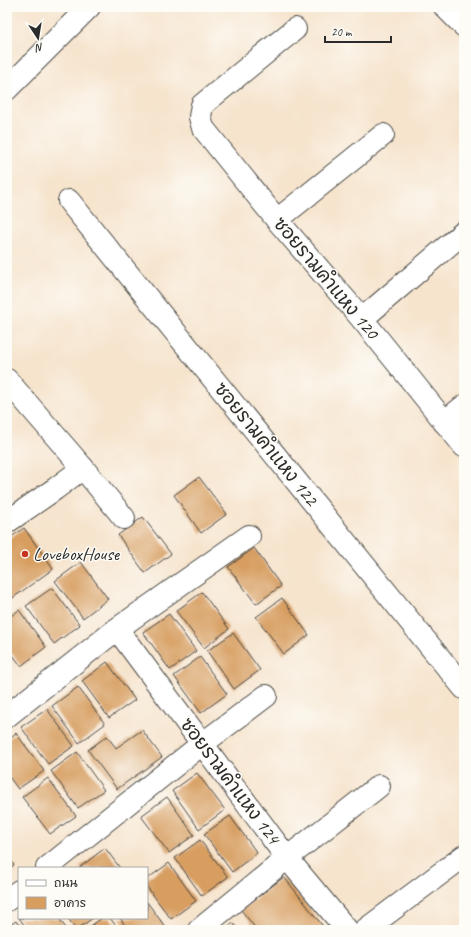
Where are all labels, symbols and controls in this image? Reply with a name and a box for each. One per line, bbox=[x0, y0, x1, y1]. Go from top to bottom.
north arrow bbox=[18, 18, 58, 58]
scale bar bbox=[325, 18, 391, 44]
text: 20 m bbox=[331, 24, 353, 40]
text: N bbox=[33, 40, 45, 56]
street label: ซอยรามคำแหง 120 bbox=[268, 212, 385, 345]
street label: ซอยรามคำแหง 122 bbox=[209, 377, 324, 512]
place label: LoveboxHouse bbox=[33, 542, 121, 566]
marker: LoveboxHouse bbox=[20, 549, 30, 559]
street label: ซอยรามคำแหง 124 bbox=[175, 713, 287, 851]
legend bbox=[18, 867, 148, 919]
text: ถนน bbox=[54, 875, 78, 891]
text: อาคาร bbox=[54, 895, 86, 911]

